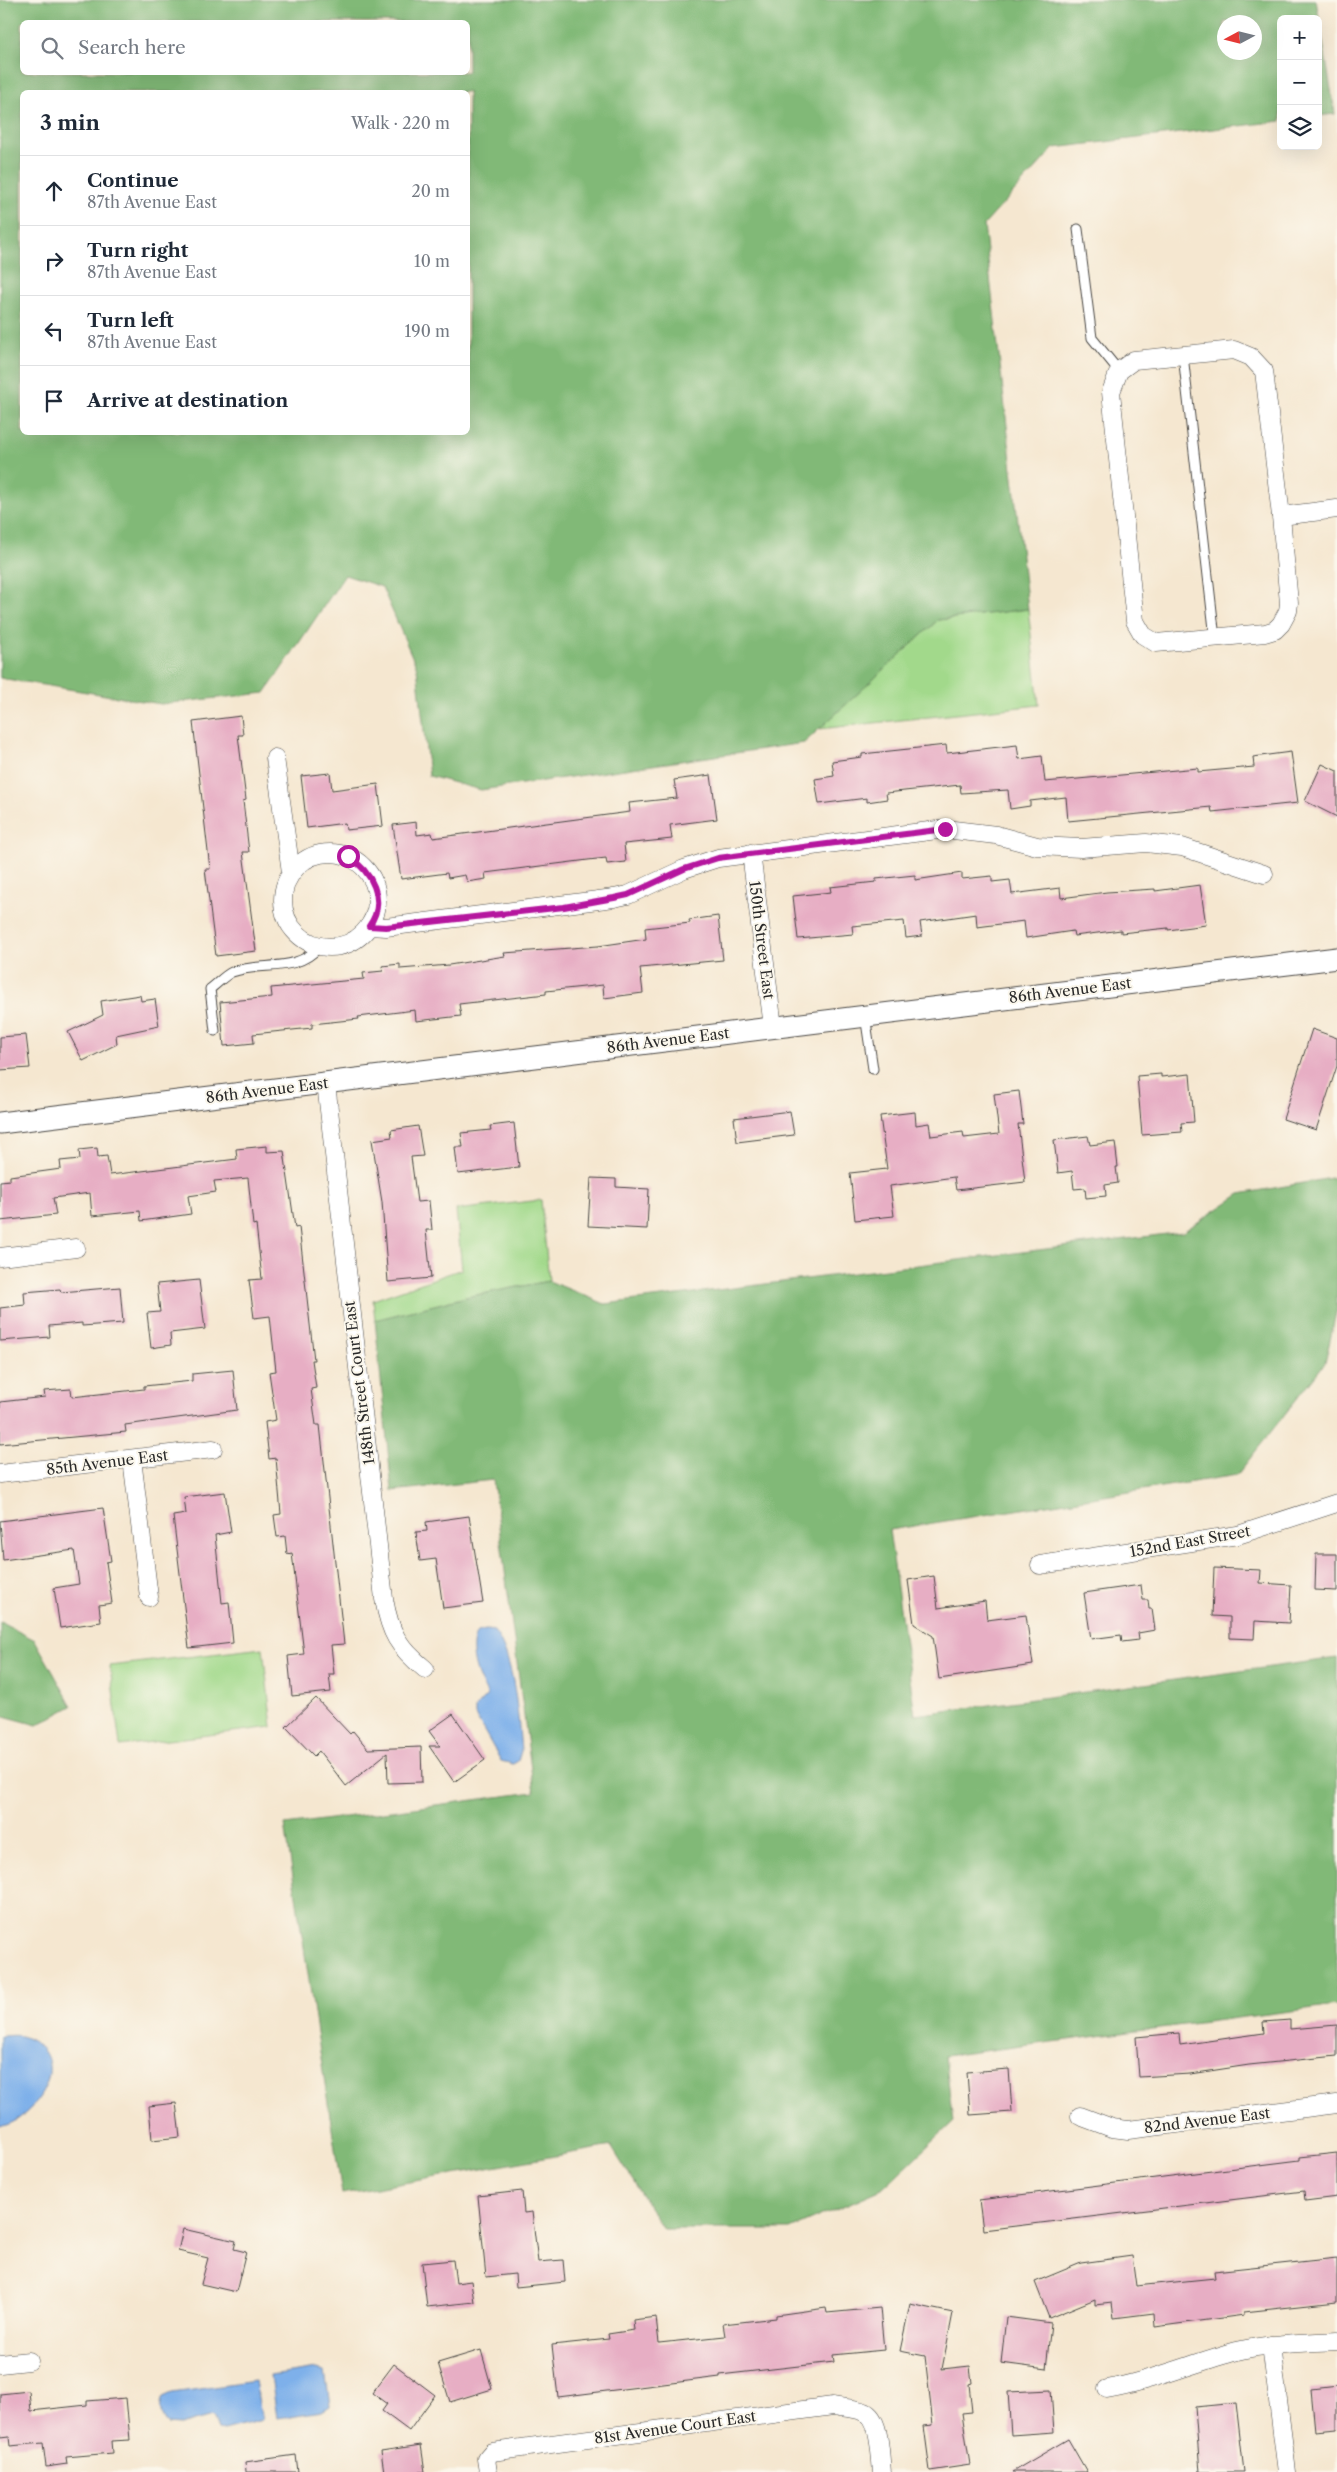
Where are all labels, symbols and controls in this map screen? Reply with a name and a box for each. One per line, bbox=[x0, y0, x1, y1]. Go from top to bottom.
north arrow bbox=[1217, 15, 1262, 60]
map controls bbox=[1277, 15, 1322, 150]
button: + bbox=[1277, 15, 1322, 60]
search box bbox=[20, 20, 470, 75]
icon: search bbox=[38, 34, 66, 62]
text: Search here bbox=[78, 36, 186, 59]
button: − bbox=[1277, 60, 1322, 105]
button: layers bbox=[1277, 105, 1322, 150]
text: 3 min bbox=[40, 110, 100, 135]
text: Walk · 220 m bbox=[351, 113, 450, 133]
text: Continue bbox=[87, 169, 179, 192]
icon: ahead bbox=[40, 177, 68, 205]
text: 20 m bbox=[411, 181, 450, 201]
text: 87th Avenue East bbox=[87, 192, 217, 212]
text: Turn right bbox=[87, 239, 188, 262]
icon: right bbox=[40, 247, 68, 275]
text: 10 m bbox=[414, 251, 450, 271]
text: 87th Avenue East bbox=[87, 262, 217, 282]
text: Turn left bbox=[87, 309, 174, 332]
icon: left bbox=[40, 317, 68, 345]
text: 190 m bbox=[405, 321, 450, 341]
text: 87th Avenue East bbox=[87, 332, 217, 352]
icon: arrive bbox=[40, 387, 68, 415]
text: Arrive at destination bbox=[87, 389, 288, 412]
route end bbox=[934, 818, 957, 841]
route start bbox=[337, 845, 360, 868]
street label: 150th Street East bbox=[745, 880, 779, 1001]
street label: 86th Avenue East bbox=[1008, 973, 1133, 1007]
street label: 86th Avenue East bbox=[606, 1023, 731, 1057]
street label: 86th Avenue East bbox=[205, 1073, 330, 1107]
street label: 148th Street Court East bbox=[339, 1299, 378, 1466]
street label: 85th Avenue East bbox=[45, 1445, 170, 1479]
street label: 152nd East Street bbox=[1128, 1521, 1252, 1561]
street label: 82nd Avenue East bbox=[1143, 2103, 1272, 2137]
street label: 81st Avenue Court East bbox=[593, 2406, 758, 2448]

